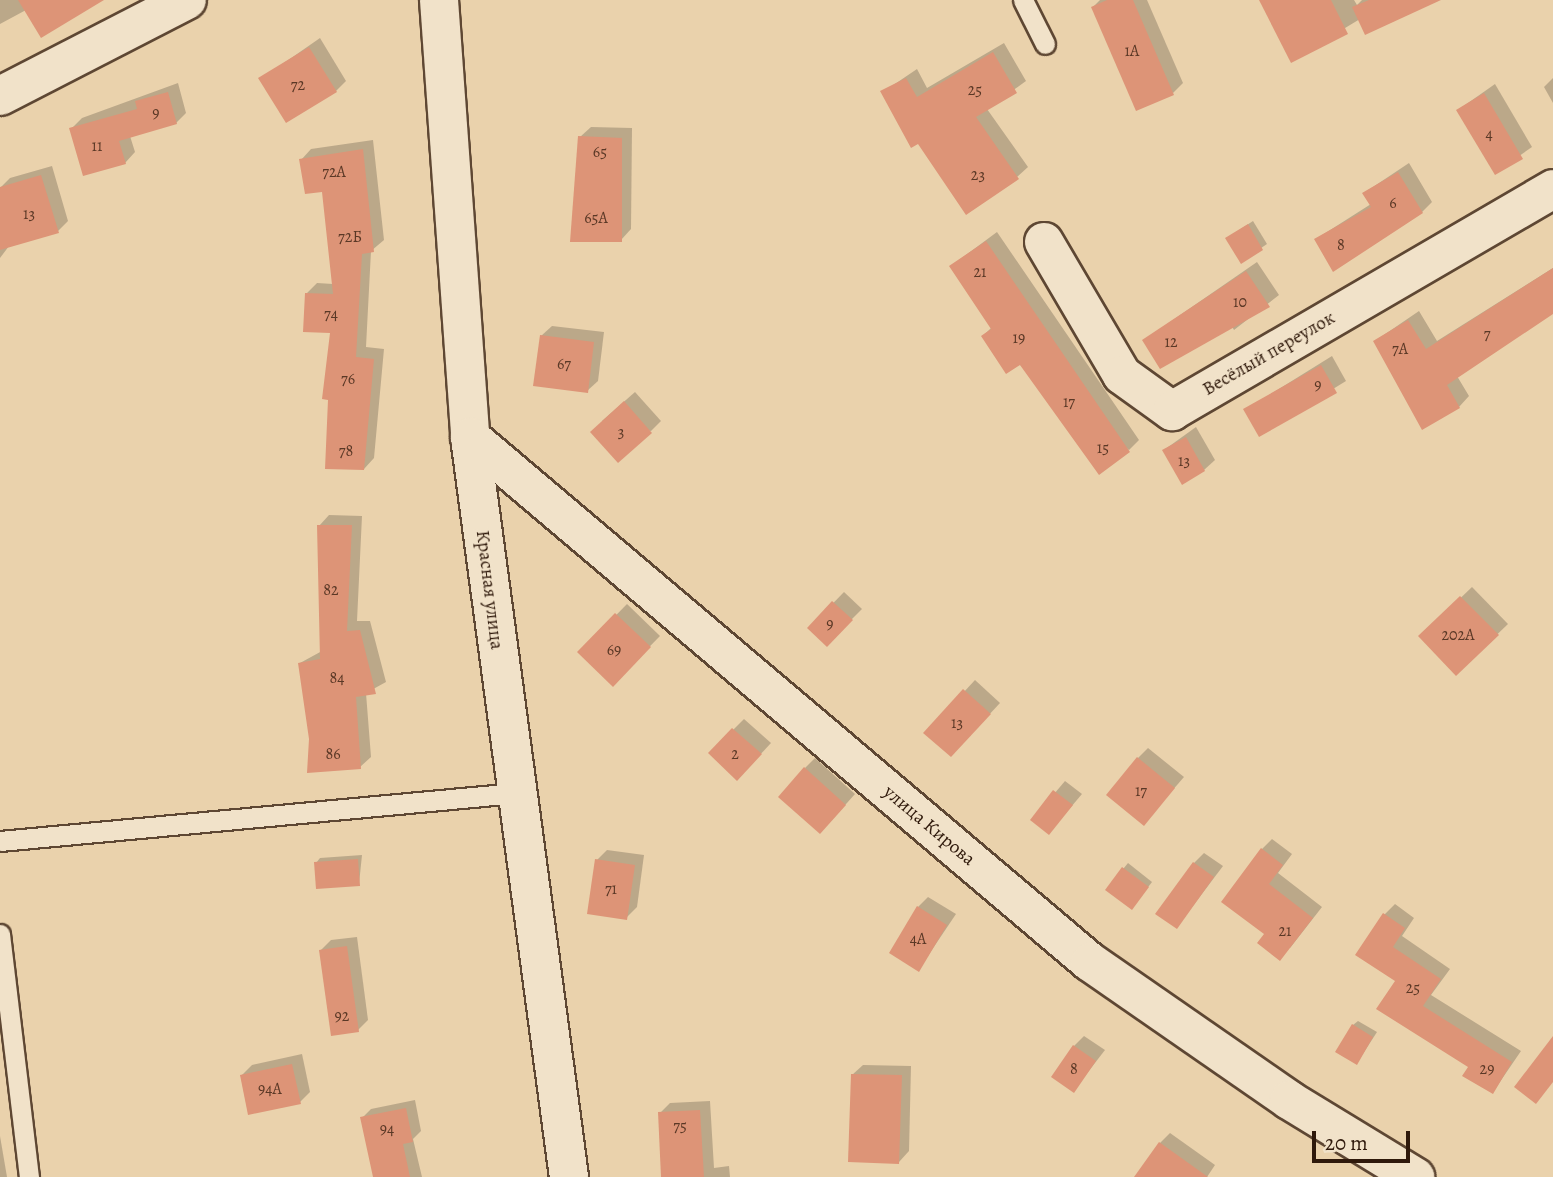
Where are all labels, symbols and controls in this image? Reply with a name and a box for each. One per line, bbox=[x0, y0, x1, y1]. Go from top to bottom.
house number: 1А bbox=[1125, 41, 1139, 61]
house number: 72 bbox=[291, 75, 305, 95]
house number: 25 bbox=[968, 80, 982, 100]
house number: 9 bbox=[152, 103, 160, 123]
house number: 4 bbox=[1485, 124, 1493, 144]
house number: 11 bbox=[92, 136, 102, 156]
house number: 65 bbox=[593, 142, 607, 162]
house number: 72А bbox=[322, 162, 346, 182]
house number: 23 bbox=[971, 165, 985, 185]
house number: 6 bbox=[1389, 193, 1397, 213]
house number: 13 bbox=[23, 204, 35, 224]
house number: 65А bbox=[584, 208, 608, 228]
house number: 72Б bbox=[338, 227, 362, 247]
house number: 8 bbox=[1337, 235, 1345, 255]
house number: 21 bbox=[973, 262, 987, 282]
house number: 10 bbox=[1233, 292, 1247, 312]
house number: 74 bbox=[324, 304, 338, 324]
street label: Весёлый переулок bbox=[1199, 307, 1339, 401]
house number: 7 bbox=[1484, 324, 1490, 344]
house number: 19 bbox=[1013, 328, 1025, 348]
house number: 12 bbox=[1164, 332, 1178, 352]
house number: 7А bbox=[1392, 339, 1408, 359]
house number: 67 bbox=[557, 354, 571, 374]
house number: 76 bbox=[341, 369, 355, 389]
house number: 9 bbox=[1314, 375, 1322, 395]
house number: 17 bbox=[1063, 392, 1075, 412]
house number: 3 bbox=[618, 422, 624, 442]
house number: 15 bbox=[1097, 438, 1109, 458]
house number: 78 bbox=[339, 441, 353, 461]
house number: 13 bbox=[1178, 451, 1190, 471]
street label: Красная улица bbox=[470, 529, 508, 651]
house number: 82 bbox=[323, 580, 339, 600]
house number: 9 bbox=[826, 614, 834, 634]
house number: 202А bbox=[1441, 625, 1475, 645]
house number: 69 bbox=[607, 640, 621, 660]
house number: 84 bbox=[329, 668, 345, 688]
house number: 13 bbox=[951, 713, 963, 733]
house number: 86 bbox=[325, 744, 341, 764]
house number: 2 bbox=[731, 744, 739, 764]
street label: улица Кирова bbox=[878, 781, 980, 871]
house number: 17 bbox=[1135, 781, 1147, 801]
house number: 71 bbox=[605, 879, 617, 899]
house number: 21 bbox=[1278, 921, 1292, 941]
house number: 4А bbox=[910, 929, 926, 949]
house number: 25 bbox=[1406, 978, 1420, 998]
house number: 92 bbox=[335, 1006, 349, 1026]
house number: 8 bbox=[1070, 1059, 1078, 1079]
house number: 29 bbox=[1480, 1059, 1494, 1079]
house number: 94А bbox=[258, 1079, 282, 1099]
house number: 75 bbox=[673, 1116, 687, 1136]
scale bar bbox=[1315, 1118, 1413, 1162]
house number: 94 bbox=[380, 1119, 394, 1139]
text: 20 m bbox=[1325, 1129, 1368, 1157]

